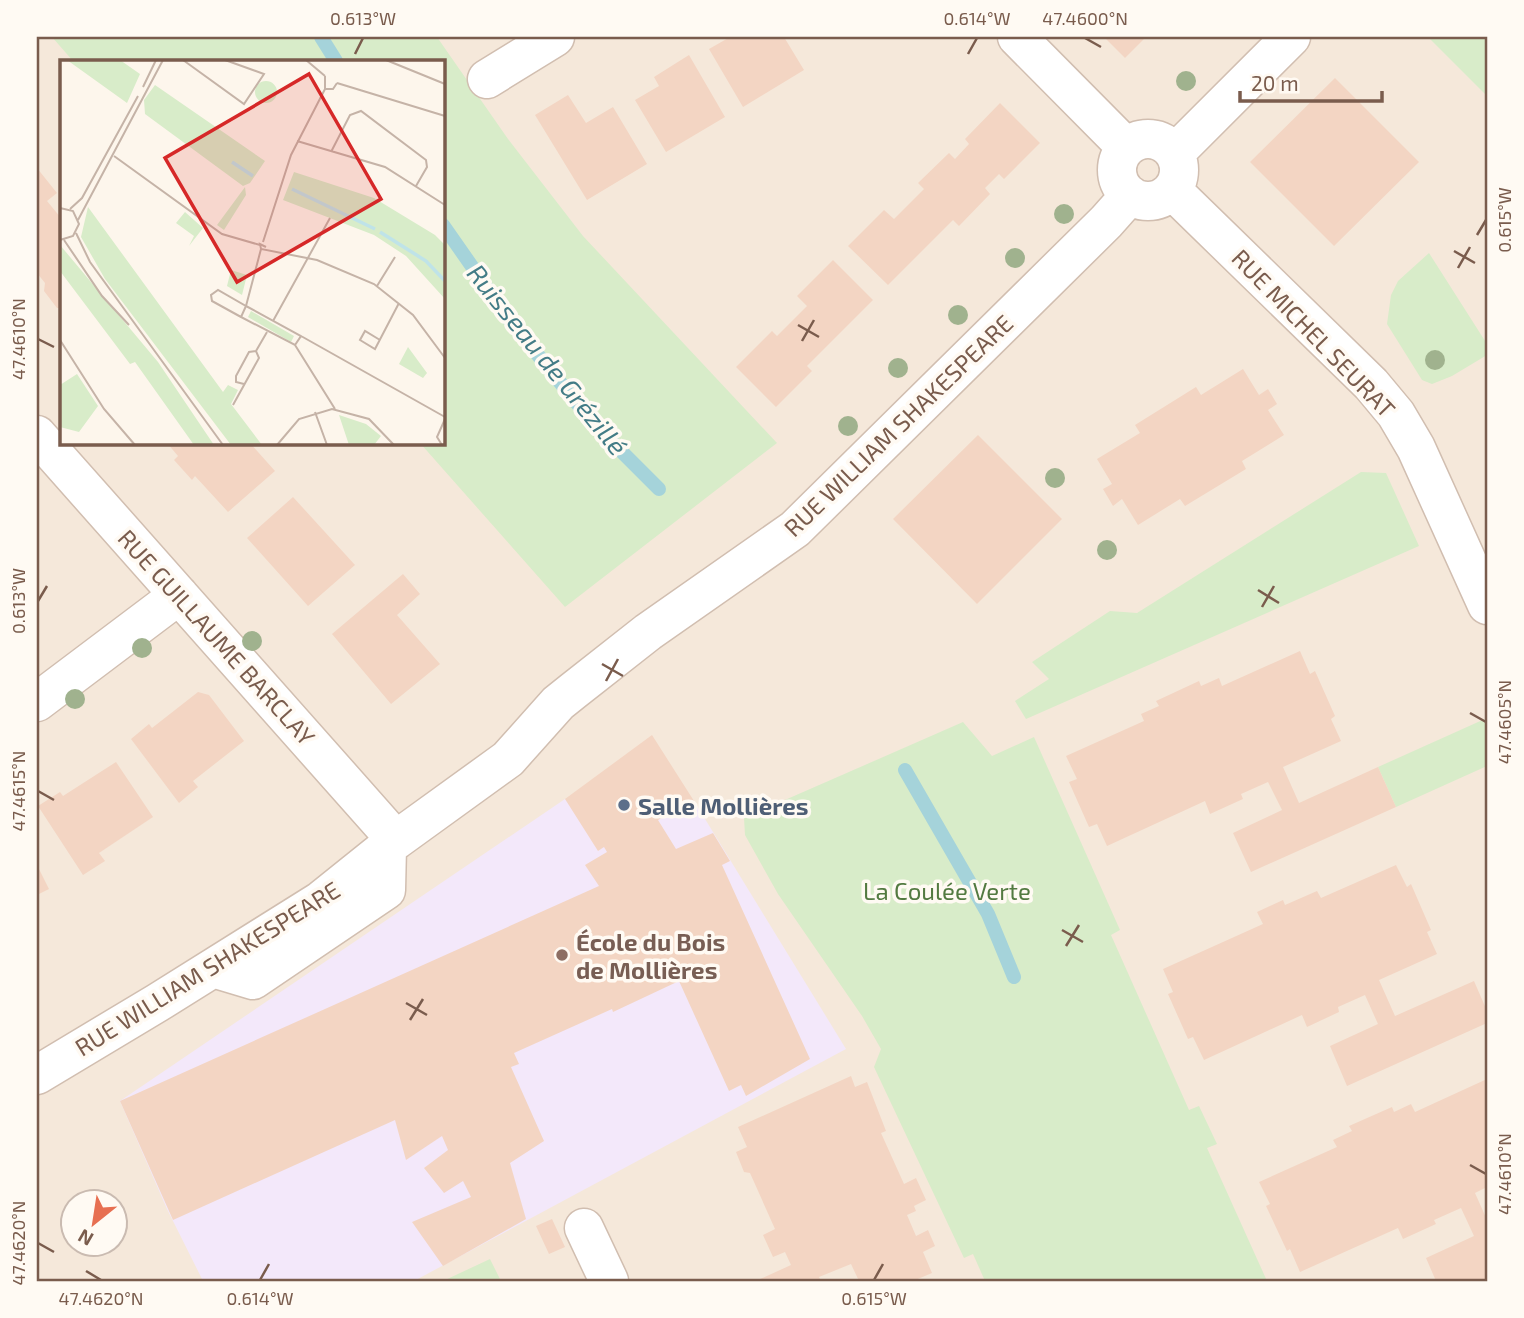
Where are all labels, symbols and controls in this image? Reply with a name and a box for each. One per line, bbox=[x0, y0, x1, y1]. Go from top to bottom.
text: 0.613°W bbox=[330, 7, 396, 29]
text: 0.614°W bbox=[943, 7, 1011, 29]
text: 47.4600°N bbox=[1042, 7, 1128, 29]
inset map bbox=[60, 60, 444, 444]
scale bar bbox=[1240, 60, 1382, 104]
text: 20 m bbox=[1251, 70, 1299, 95]
text: 0.615°W bbox=[1493, 187, 1515, 253]
street label: RUE MICHEL SEURAT bbox=[1226, 243, 1402, 423]
water label: Ruisseau de Grézillé bbox=[462, 257, 634, 461]
text: 47.4610°N bbox=[7, 298, 29, 380]
street label: RUE WILLIAM SHAKESPEARE bbox=[778, 308, 1018, 542]
street label: RUE GUILLAUME BARCLAY bbox=[112, 523, 322, 751]
text: 0.613°W bbox=[7, 568, 29, 634]
text: 47.4605°N bbox=[1493, 680, 1515, 764]
text: 47.4615°N bbox=[7, 751, 29, 831]
place label: Salle Mollières bbox=[638, 791, 809, 820]
marker: Salle Mollières bbox=[616, 797, 632, 813]
street label: RUE WILLIAM SHAKESPEARE bbox=[69, 874, 345, 1062]
park label: La Coulée Verte bbox=[863, 876, 1031, 905]
place label: École du Bois de Mollières bbox=[576, 927, 725, 984]
marker: École du Bois de Mollières bbox=[554, 947, 570, 963]
text: 47.4610°N bbox=[1493, 1133, 1515, 1215]
north arrow bbox=[60, 1188, 130, 1258]
text: 47.4620°N bbox=[7, 1201, 29, 1285]
text: N bbox=[74, 1225, 97, 1252]
text: 47.4620°N bbox=[59, 1287, 143, 1309]
text: 0.614°W bbox=[226, 1287, 294, 1309]
text: 0.615°W bbox=[841, 1287, 907, 1309]

